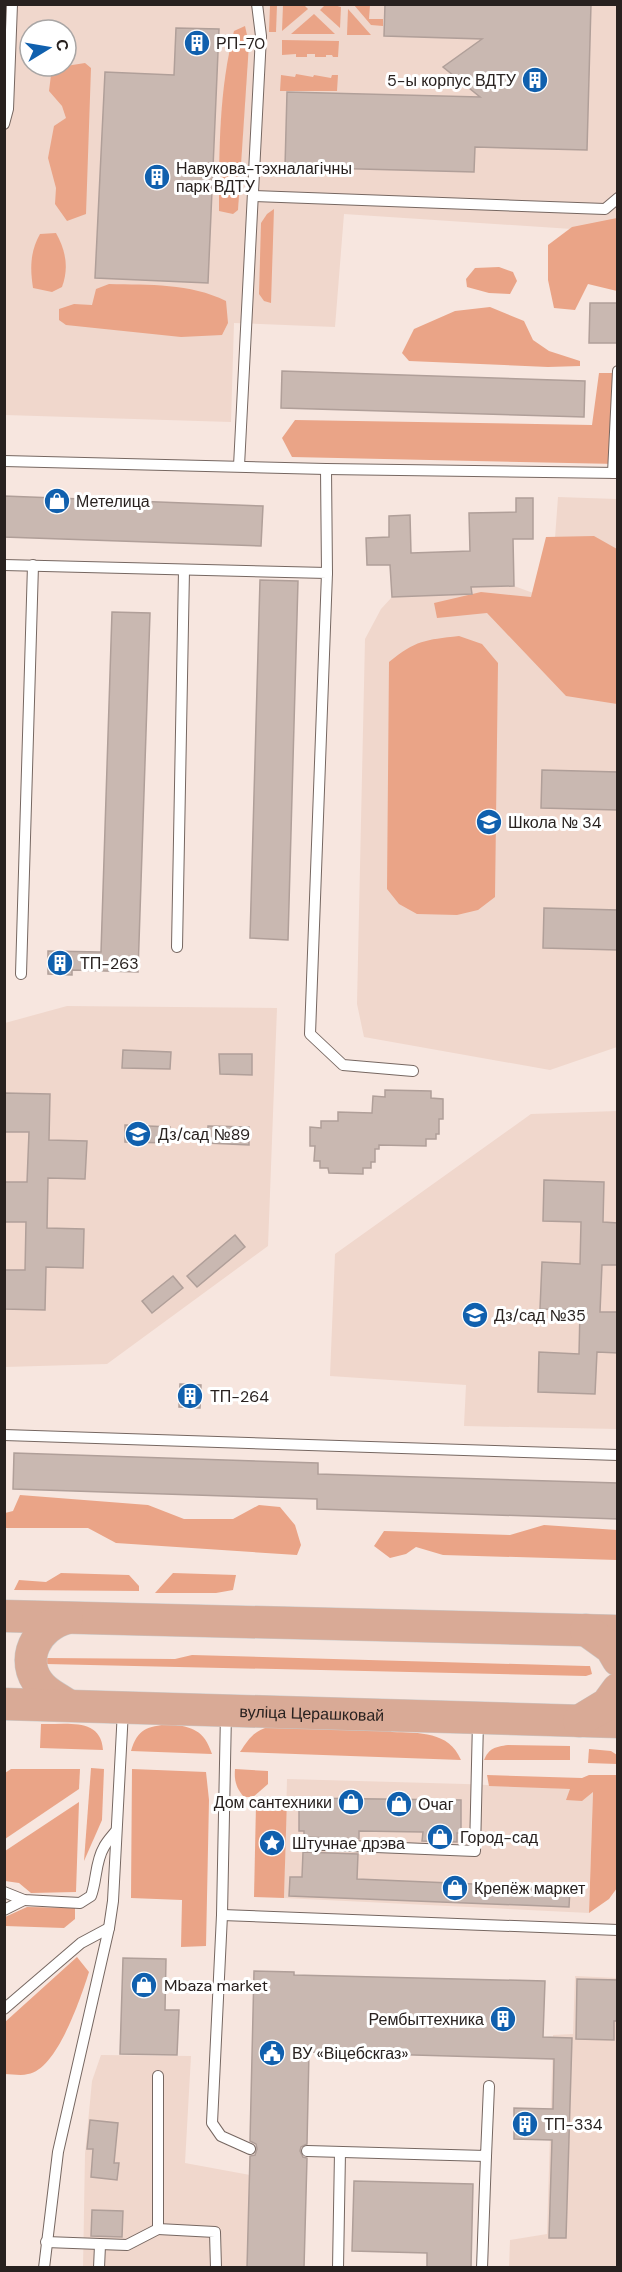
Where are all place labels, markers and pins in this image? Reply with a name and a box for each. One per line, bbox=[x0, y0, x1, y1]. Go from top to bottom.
building icon: РП-70 bbox=[182, 28, 212, 58]
place label: РП-70 bbox=[216, 33, 265, 54]
building icon: 5-ы корпус ВДТУ bbox=[520, 65, 550, 95]
place label: 5-ы корпус ВДТУ bbox=[387, 70, 517, 91]
place label: Навукова-тэхналагічны парк ВДТУ bbox=[176, 158, 352, 197]
building icon: Навукова-тэхналагічны парк ВДТУ bbox=[142, 162, 172, 192]
shop icon: Метелица bbox=[42, 486, 72, 516]
place label: Метелица bbox=[76, 491, 150, 512]
school or university icon: Школа № 34 bbox=[474, 807, 504, 837]
place label: Школа № 34 bbox=[508, 812, 602, 833]
building icon: ТП-263 bbox=[45, 948, 75, 978]
place label: ТП-263 bbox=[80, 953, 139, 974]
school or university icon: Дз/сад №89 bbox=[123, 1119, 153, 1149]
place label: Дз/сад №89 bbox=[158, 1124, 250, 1145]
school or university icon: Дз/сад №35 bbox=[460, 1300, 490, 1330]
place label: Дз/сад №35 bbox=[494, 1305, 586, 1326]
building icon: ТП-264 bbox=[175, 1381, 205, 1411]
place label: ТП-264 bbox=[210, 1386, 269, 1407]
shop icon: Дом сантехники bbox=[336, 1787, 366, 1817]
shop icon: Очаг bbox=[384, 1789, 414, 1819]
place label: Дом сантехники bbox=[214, 1792, 332, 1813]
place label: Очаг bbox=[418, 1794, 454, 1815]
shop icon: Город-сад bbox=[425, 1822, 455, 1852]
place label: Город-сад bbox=[460, 1827, 539, 1848]
place icon: Штучнае дрэва bbox=[257, 1828, 287, 1858]
place label: Штучнае дрэва bbox=[292, 1833, 405, 1854]
shop icon: Крепёж маркет bbox=[440, 1873, 470, 1903]
place label: Крепёж маркет bbox=[474, 1878, 586, 1899]
shop icon: Mbaza market bbox=[129, 1970, 159, 2000]
place label: Mbaza market bbox=[164, 1975, 268, 1996]
building icon: Рембыттехника bbox=[488, 2004, 518, 2034]
place label: Рембыттехника bbox=[369, 2009, 484, 2030]
public building icon: ВУ «Віцебскгаз» bbox=[257, 2038, 287, 2068]
place label: ВУ «Віцебскгаз» bbox=[292, 2043, 408, 2064]
building icon: ТП-334 bbox=[510, 2109, 540, 2139]
place label: ТП-334 bbox=[544, 2114, 603, 2135]

